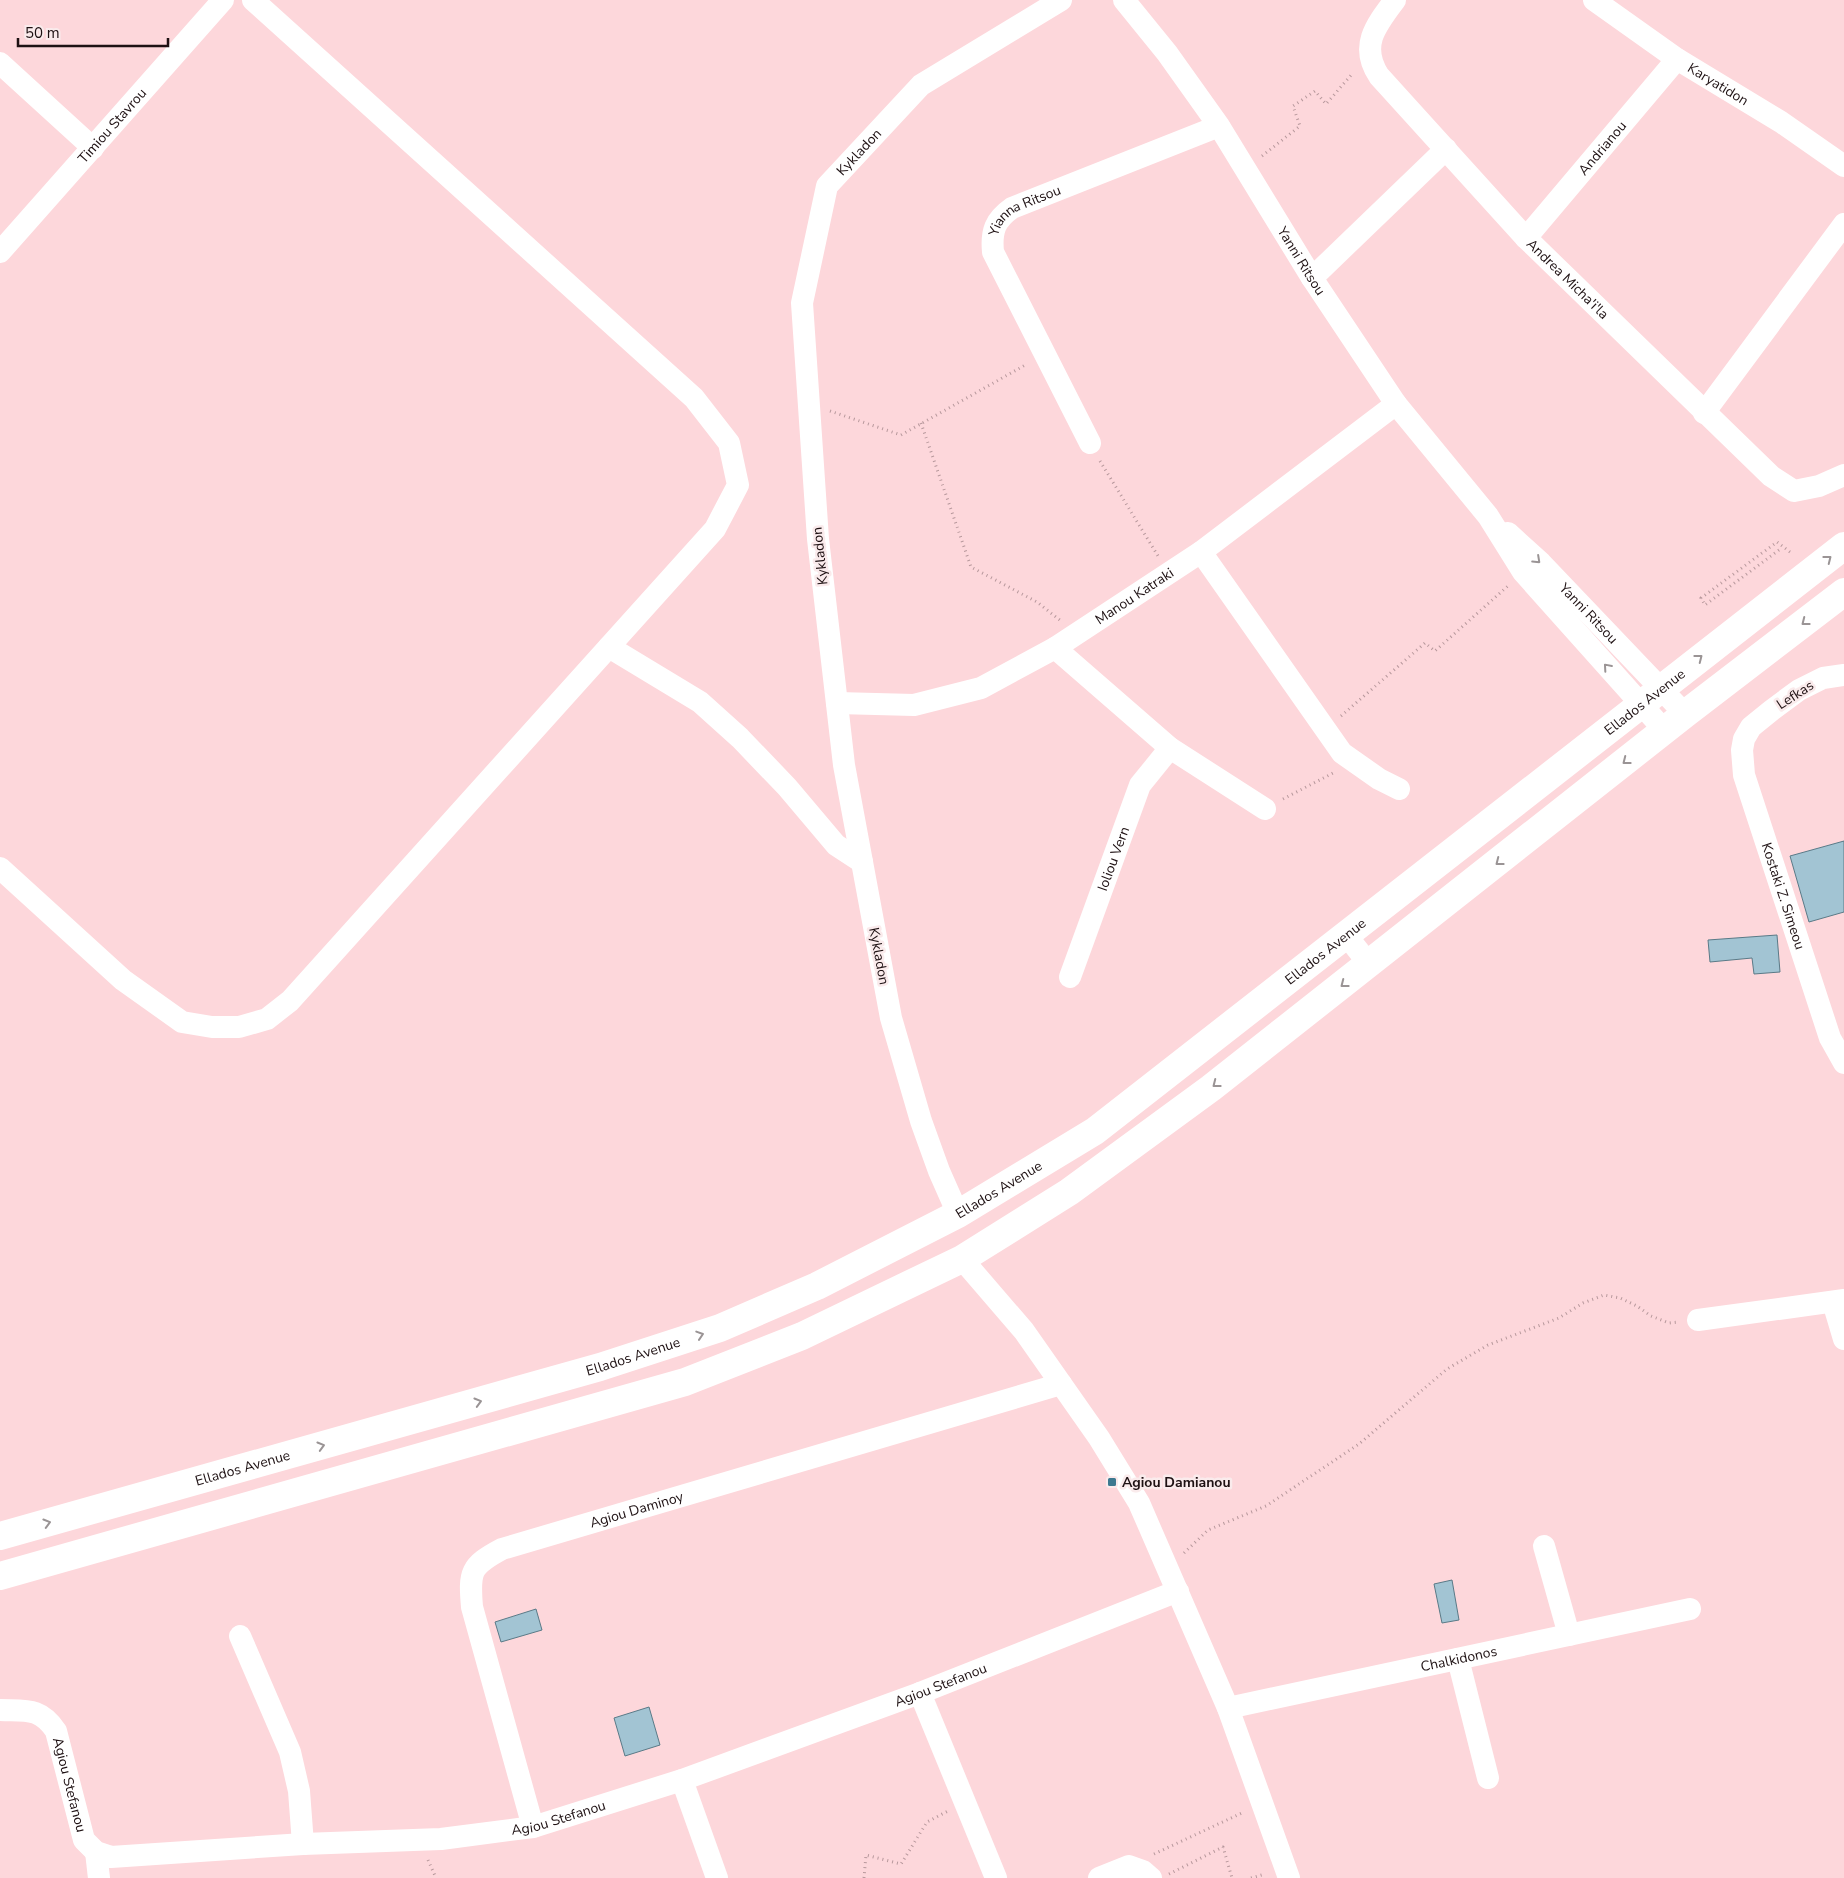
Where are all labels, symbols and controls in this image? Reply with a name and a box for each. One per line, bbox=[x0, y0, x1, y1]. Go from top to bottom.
scale bar bbox=[18, 15, 168, 47]
text: 50 m bbox=[25, 23, 60, 43]
street label: Karyatidon bbox=[1684, 58, 1752, 110]
street label: Timiou Stavrou bbox=[73, 84, 151, 167]
street label: Andrianou bbox=[1574, 117, 1631, 179]
street label: Kykladon bbox=[832, 124, 885, 180]
street label: Yianna Ritsou bbox=[983, 180, 1064, 238]
street label: Yanni Ritsou bbox=[1273, 222, 1330, 299]
street label: Andrea Micha'i'la bbox=[1523, 234, 1613, 323]
street label: Kykladon bbox=[808, 526, 832, 586]
one-way arrow bbox=[1532, 554, 1541, 563]
one-way arrow bbox=[1822, 556, 1832, 565]
street label: Manou Katraki bbox=[1091, 563, 1177, 629]
street label: Yanni Ritsou bbox=[1555, 578, 1622, 648]
one-way arrow bbox=[1802, 616, 1811, 624]
one-way arrow bbox=[1693, 655, 1703, 664]
street label: Ellados Avenue bbox=[1600, 664, 1689, 739]
one-way arrow bbox=[1604, 664, 1613, 673]
street label: Lefkas bbox=[1773, 676, 1817, 714]
one-way arrow bbox=[1623, 755, 1632, 764]
street label: Ioliou Vern bbox=[1093, 824, 1134, 893]
street label: Kostaki Z. Simeou bbox=[1757, 840, 1810, 952]
one-way arrow bbox=[1496, 856, 1505, 864]
street label: Ellados Avenue bbox=[1281, 913, 1370, 989]
street label: Kykladon bbox=[864, 926, 894, 986]
one-way arrow bbox=[1341, 978, 1350, 986]
one-way arrow bbox=[1213, 1079, 1222, 1087]
street label: Ellados Avenue bbox=[952, 1156, 1045, 1223]
one-way arrow bbox=[696, 1330, 704, 1340]
street label: Ellados Avenue bbox=[584, 1332, 682, 1380]
one-way arrow bbox=[473, 1397, 481, 1407]
one-way arrow bbox=[317, 1441, 325, 1451]
street label: Ellados Avenue bbox=[193, 1445, 292, 1490]
place label: Agiou Damianou bbox=[1122, 1473, 1231, 1492]
marker: Agiou Damianou bbox=[1106, 1476, 1118, 1488]
street label: Agiou Daminoy bbox=[587, 1486, 686, 1532]
one-way arrow bbox=[43, 1518, 51, 1529]
street label: Chalkidonos bbox=[1419, 1641, 1499, 1676]
street label: Agiou Stefanou bbox=[892, 1658, 989, 1711]
street label: Agiou Stefanou bbox=[48, 1735, 91, 1834]
street label: Agiou Stefanou bbox=[510, 1795, 608, 1839]

